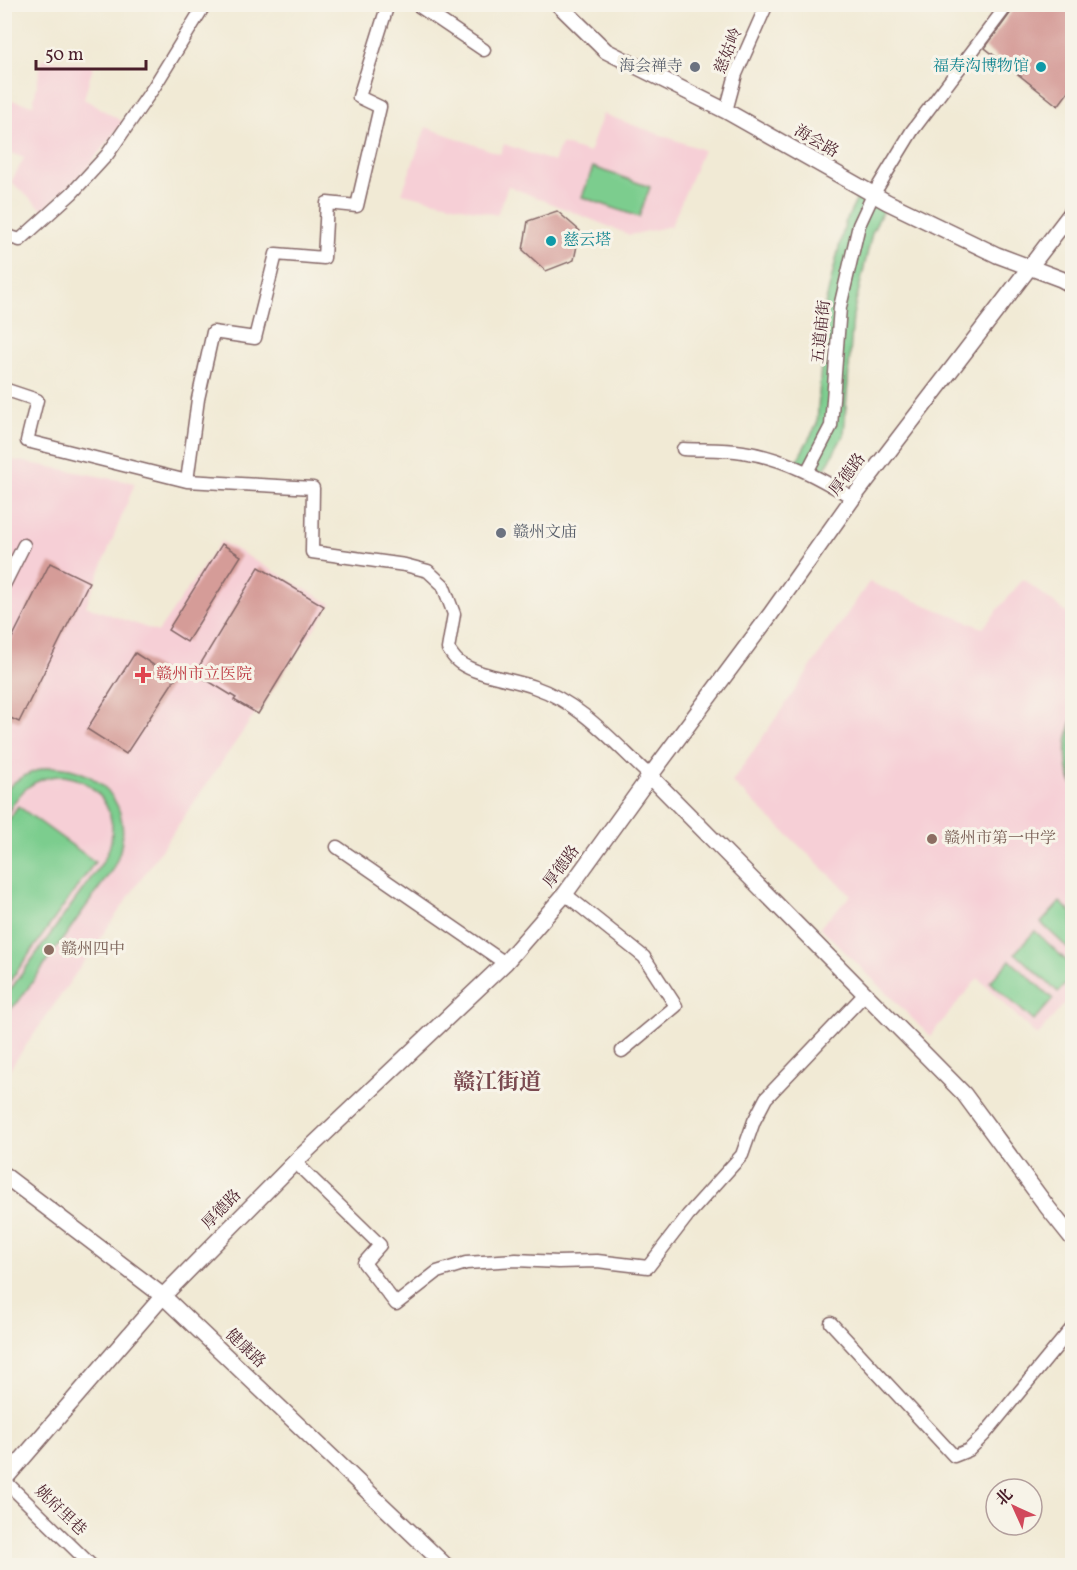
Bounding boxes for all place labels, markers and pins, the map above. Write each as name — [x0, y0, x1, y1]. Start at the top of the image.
place label: 海会禅寺 — [619, 56, 683, 78]
place label: 福寿沟博物馆 — [933, 56, 1029, 78]
marker: 海会禅寺 — [688, 60, 702, 74]
marker: 福寿沟博物馆 — [1034, 60, 1048, 74]
place label: 慈云塔 — [563, 230, 611, 252]
marker: 慈云塔 — [544, 234, 558, 248]
place label: 赣州文庙 — [513, 522, 577, 544]
marker: 赣州文庙 — [494, 526, 508, 540]
place label: 赣州市立医院 — [156, 664, 252, 686]
marker: 赣州市立医院 — [134, 666, 152, 684]
place label: 赣州市第一中学 — [944, 828, 1056, 850]
marker: 赣州市第一中学 — [925, 832, 939, 846]
place label: 赣州四中 — [61, 939, 125, 961]
marker: 赣州四中 — [42, 943, 56, 957]

